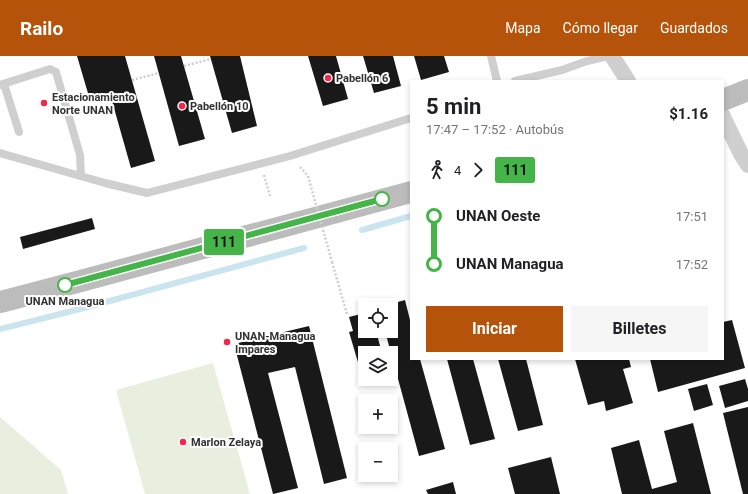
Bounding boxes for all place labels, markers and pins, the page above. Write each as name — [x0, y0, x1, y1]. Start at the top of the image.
place label: Pabellón 6 — [336, 72, 388, 85]
marker: Pabellón 6 — [323, 73, 333, 83]
place label: Estacionamiento Norte UNAN — [52, 91, 135, 117]
marker: Estacionamiento Norte UNAN — [39, 98, 49, 108]
place label: Pabellón 10 — [190, 100, 249, 113]
marker: Pabellón 10 — [177, 101, 187, 111]
unlabelled marker — [374, 191, 390, 207]
marker: UNAN Managua — [57, 277, 73, 293]
place label: UNAN Managua — [26, 295, 105, 308]
place label: UNAN-Managua Impares — [235, 330, 316, 356]
marker: UNAN-Managua Impares — [222, 337, 232, 347]
place label: Marlon Zelaya — [191, 436, 261, 449]
marker: Marlon Zelaya — [178, 437, 188, 447]

